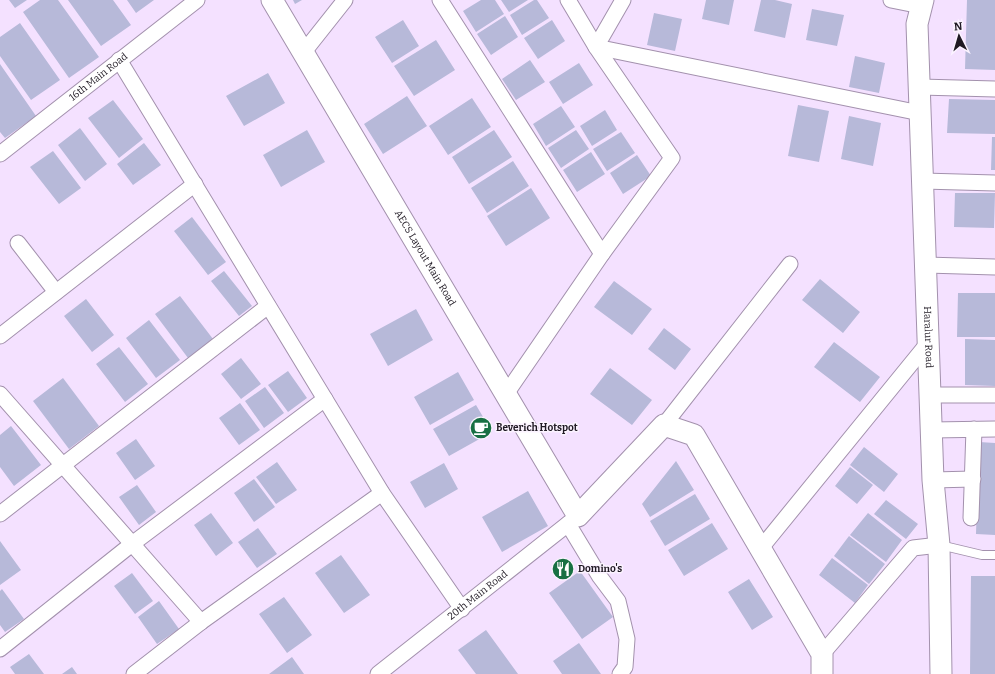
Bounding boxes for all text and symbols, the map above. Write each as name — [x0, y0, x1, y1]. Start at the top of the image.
north arrow — [939, 16, 979, 56]
text: N — [953, 20, 963, 33]
street label: 16th Main Road — [67, 50, 130, 104]
street label: AECS Layout Main Road — [392, 208, 458, 308]
street label: Haralur Road — [921, 306, 935, 368]
cafe icon: Beverich Hotspot — [468, 415, 494, 441]
place label: Beverich Hotspot — [496, 422, 578, 434]
restaurant icon: Domino's — [550, 556, 576, 582]
place label: Domino's — [578, 563, 622, 575]
street label: 20th Main Road — [445, 568, 510, 623]

